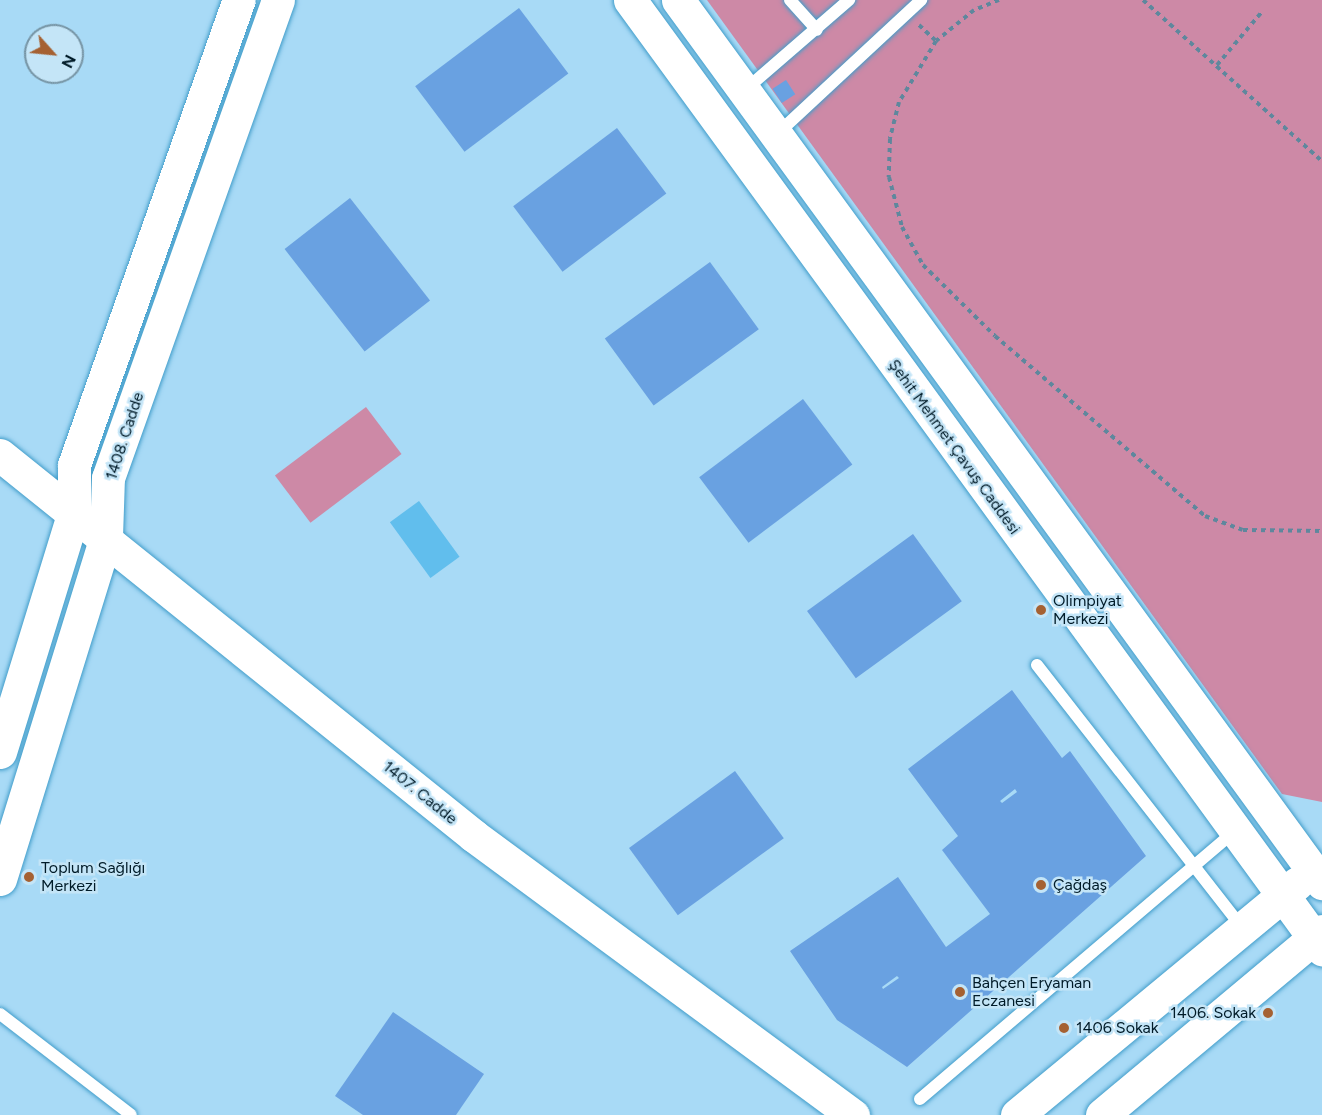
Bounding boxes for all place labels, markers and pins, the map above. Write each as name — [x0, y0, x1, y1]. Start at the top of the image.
place label: Olimpiyat Merkezi — [1053, 591, 1122, 629]
marker: Olimpiyat Merkezi — [1034, 603, 1048, 617]
place label: Toplum Sağlığı Merkezi — [41, 858, 145, 896]
marker: Toplum Sağlığı Merkezi — [22, 870, 36, 884]
place label: Çağdaş — [1053, 875, 1107, 895]
marker: Çağdaş — [1034, 878, 1048, 892]
place label: Bahçen Eryaman Eczanesi — [972, 973, 1091, 1011]
marker: Bahçen Eryaman Eczanesi — [953, 985, 967, 999]
place label: 1406. Sokak — [1170, 1003, 1256, 1023]
marker: 1406. Sokak — [1261, 1006, 1275, 1020]
place label: 1406 Sokak — [1076, 1018, 1158, 1038]
marker: 1406 Sokak — [1057, 1021, 1071, 1035]

